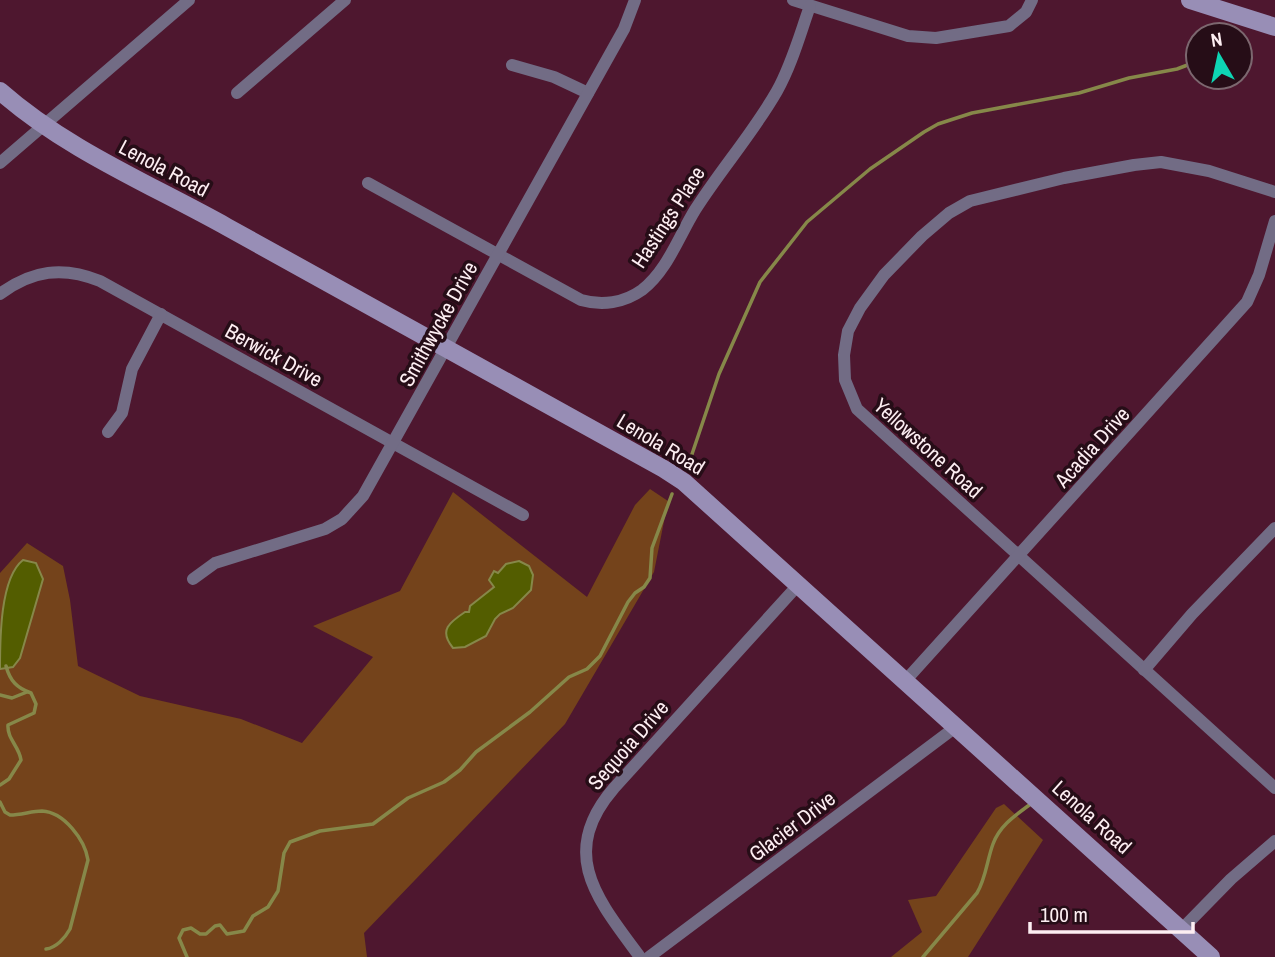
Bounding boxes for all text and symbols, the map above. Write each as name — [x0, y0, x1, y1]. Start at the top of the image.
north arrow — [1184, 21, 1254, 91]
text: N — [1209, 25, 1224, 53]
street label: Lenola Road — [114, 132, 214, 204]
street label: Hastings Place — [624, 161, 712, 273]
street label: Smithwycke Drive — [392, 256, 484, 392]
street label: Berwick Drive — [220, 316, 328, 394]
street label: Yellowstone Road — [867, 391, 989, 505]
street label: Acadia Drive — [1047, 400, 1136, 494]
street label: Lenola Road — [612, 406, 710, 482]
street label: Sequoia Drive — [581, 694, 675, 796]
street label: Lenola Road — [1046, 774, 1138, 860]
street label: Glacier Drive — [743, 784, 841, 868]
scale bar — [1030, 890, 1193, 934]
text: 100 m — [1040, 900, 1088, 929]

